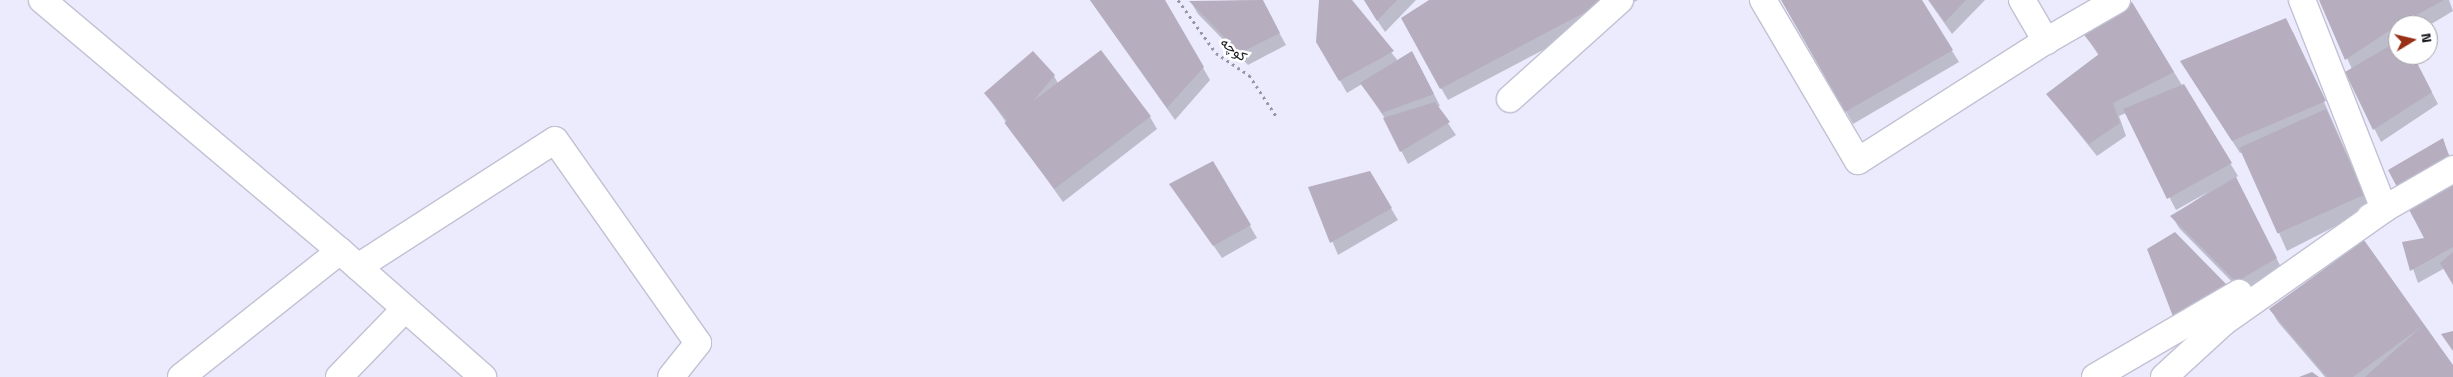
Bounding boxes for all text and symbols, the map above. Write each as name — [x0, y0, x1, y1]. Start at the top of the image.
north arrow — [2388, 15, 2438, 65]
text: N — [2416, 31, 2438, 44]
street label: کوچه — [1217, 33, 1251, 65]

